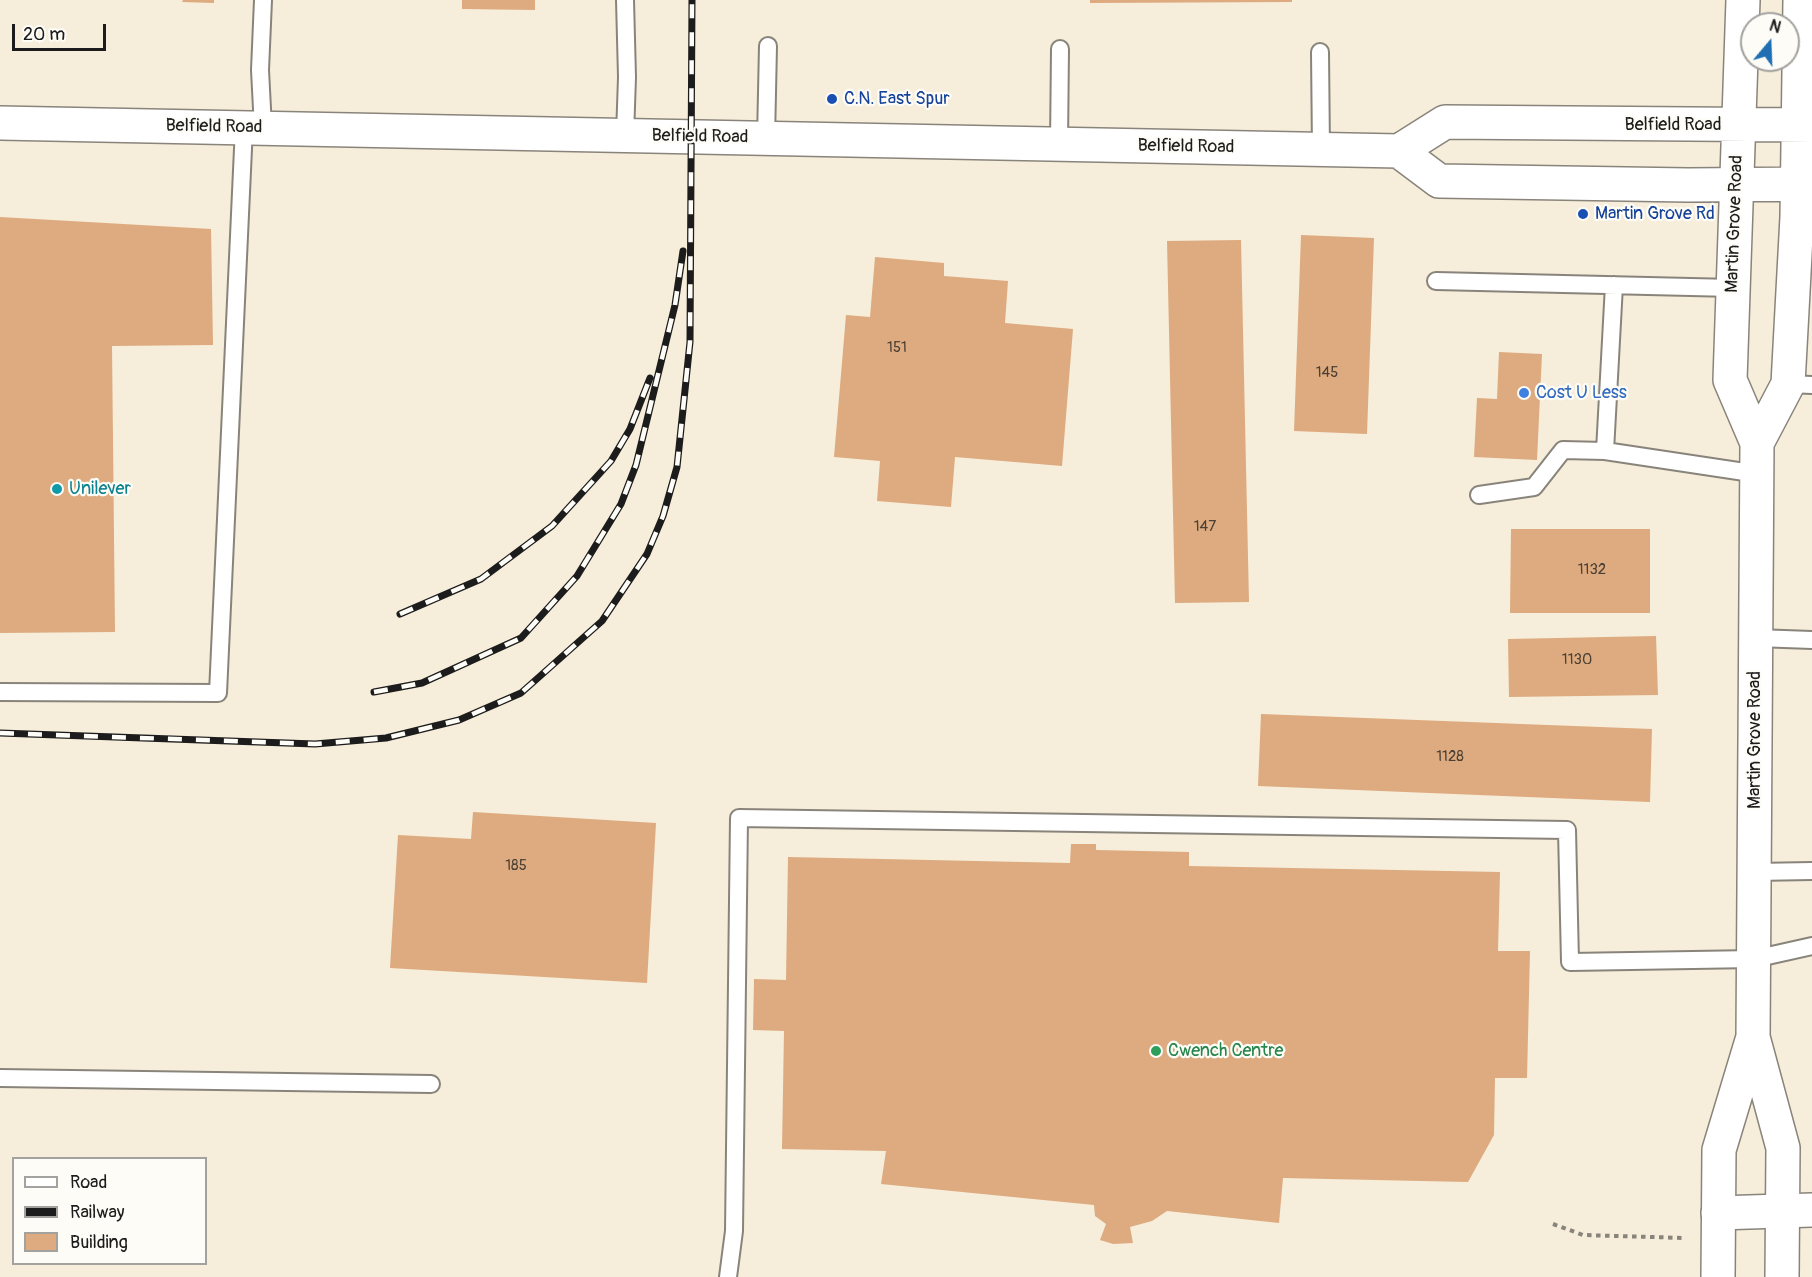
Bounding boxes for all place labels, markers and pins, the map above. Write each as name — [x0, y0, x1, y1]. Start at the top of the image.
place label: C.N. East Spur — [844, 88, 950, 110]
marker: C.N. East Spur — [825, 92, 839, 106]
place label: Martin Grove Rd — [1595, 203, 1715, 225]
marker: Martin Grove Rd — [1576, 207, 1590, 221]
place label: Cost U Less — [1536, 382, 1627, 404]
marker: Cost U Less — [1517, 386, 1531, 400]
place label: Unilever — [69, 478, 131, 500]
marker: Unilever — [50, 482, 64, 496]
place label: Cwench Centre — [1168, 1040, 1283, 1062]
marker: Cwench Centre — [1149, 1044, 1163, 1058]

